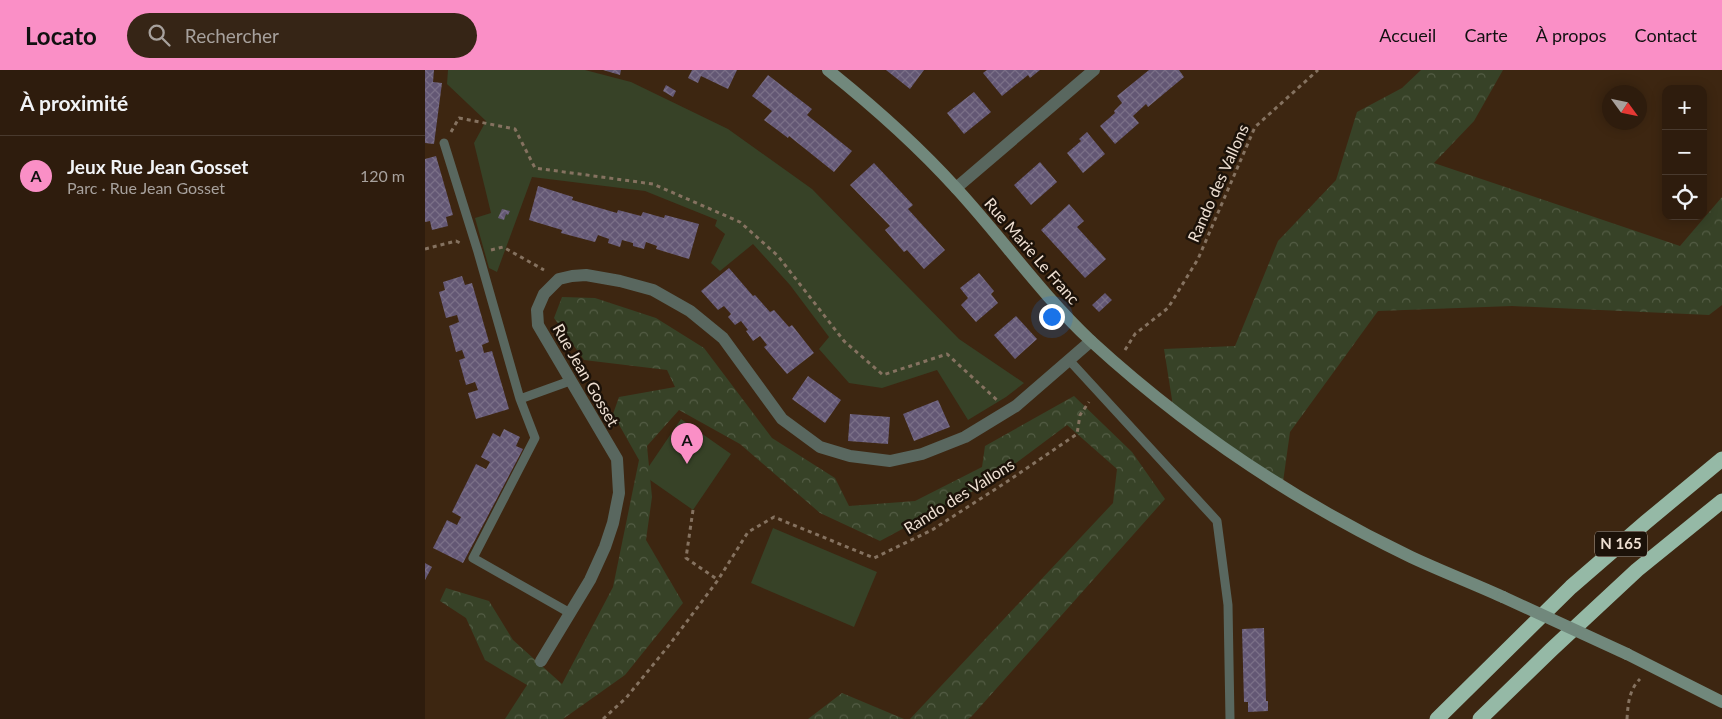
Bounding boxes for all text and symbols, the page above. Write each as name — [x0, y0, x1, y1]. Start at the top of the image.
search box — [127, 13, 477, 58]
text: Locato — [25, 21, 97, 50]
icon: search — [145, 21, 173, 49]
text: Rechercher — [185, 24, 279, 47]
text: Accueil — [1379, 24, 1436, 46]
text: Carte — [1464, 24, 1508, 46]
text: À propos — [1536, 24, 1607, 46]
text: Contact — [1635, 24, 1697, 46]
north arrow — [1602, 85, 1647, 130]
map controls — [1662, 85, 1707, 220]
button: + — [1662, 85, 1707, 130]
text: À proximité — [20, 90, 128, 115]
street label: Rando des Vallons — [1183, 121, 1252, 245]
button: − — [1662, 130, 1707, 175]
text: Jeux Rue Jean Gosset — [67, 155, 248, 178]
text: A — [30, 166, 42, 185]
text: 120 m — [360, 166, 405, 185]
button: locate — [1662, 175, 1707, 220]
text: Parc · Rue Jean Gosset — [67, 178, 225, 197]
street label: Rue Marie Le Franc — [981, 194, 1084, 308]
your location — [1039, 304, 1065, 330]
street label: Rue Jean Gosset — [549, 320, 624, 430]
pin: A — [671, 423, 703, 464]
street label: Rando des Vallons — [900, 454, 1018, 537]
road number: N 165 — [1595, 532, 1647, 556]

